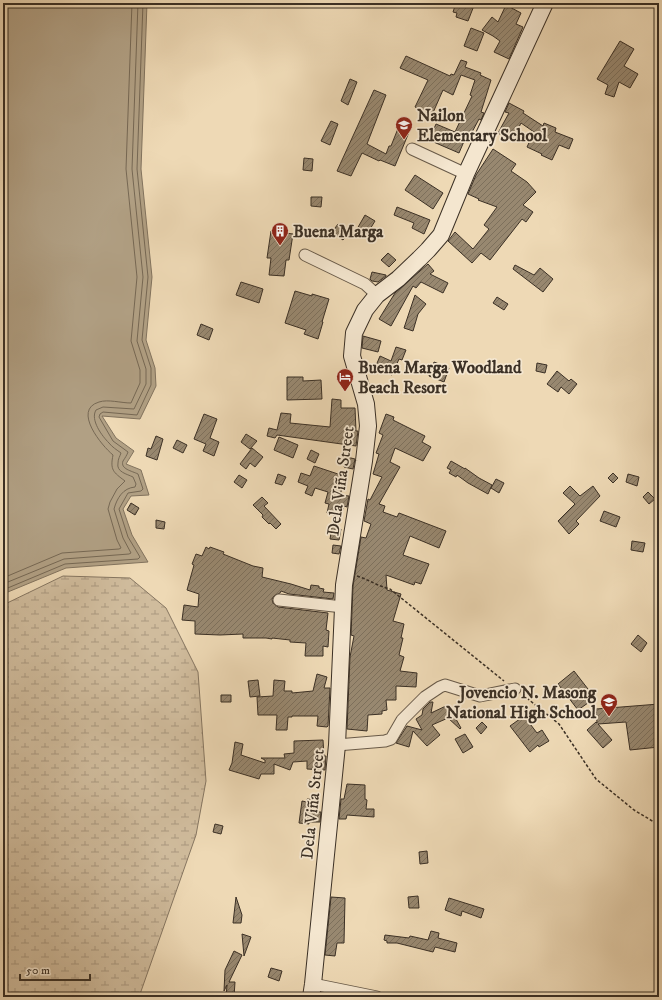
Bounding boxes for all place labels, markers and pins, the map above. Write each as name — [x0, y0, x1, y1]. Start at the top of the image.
place label: Nailon Elementary School — [417, 105, 548, 147]
school or university icon: Nailon Elementary School — [394, 115, 414, 140]
building icon: Buena Marga — [270, 221, 290, 246]
place label: Buena Marga — [293, 221, 384, 243]
place label: Buena Marga Woodland Beach Resort — [358, 357, 522, 399]
hotel icon: Buena Marga Woodland Beach Resort — [335, 367, 355, 392]
place label: Jovencio N. Masong National High School — [446, 682, 597, 724]
school or university icon: Jovencio N. Masong National High School — [599, 692, 619, 717]

